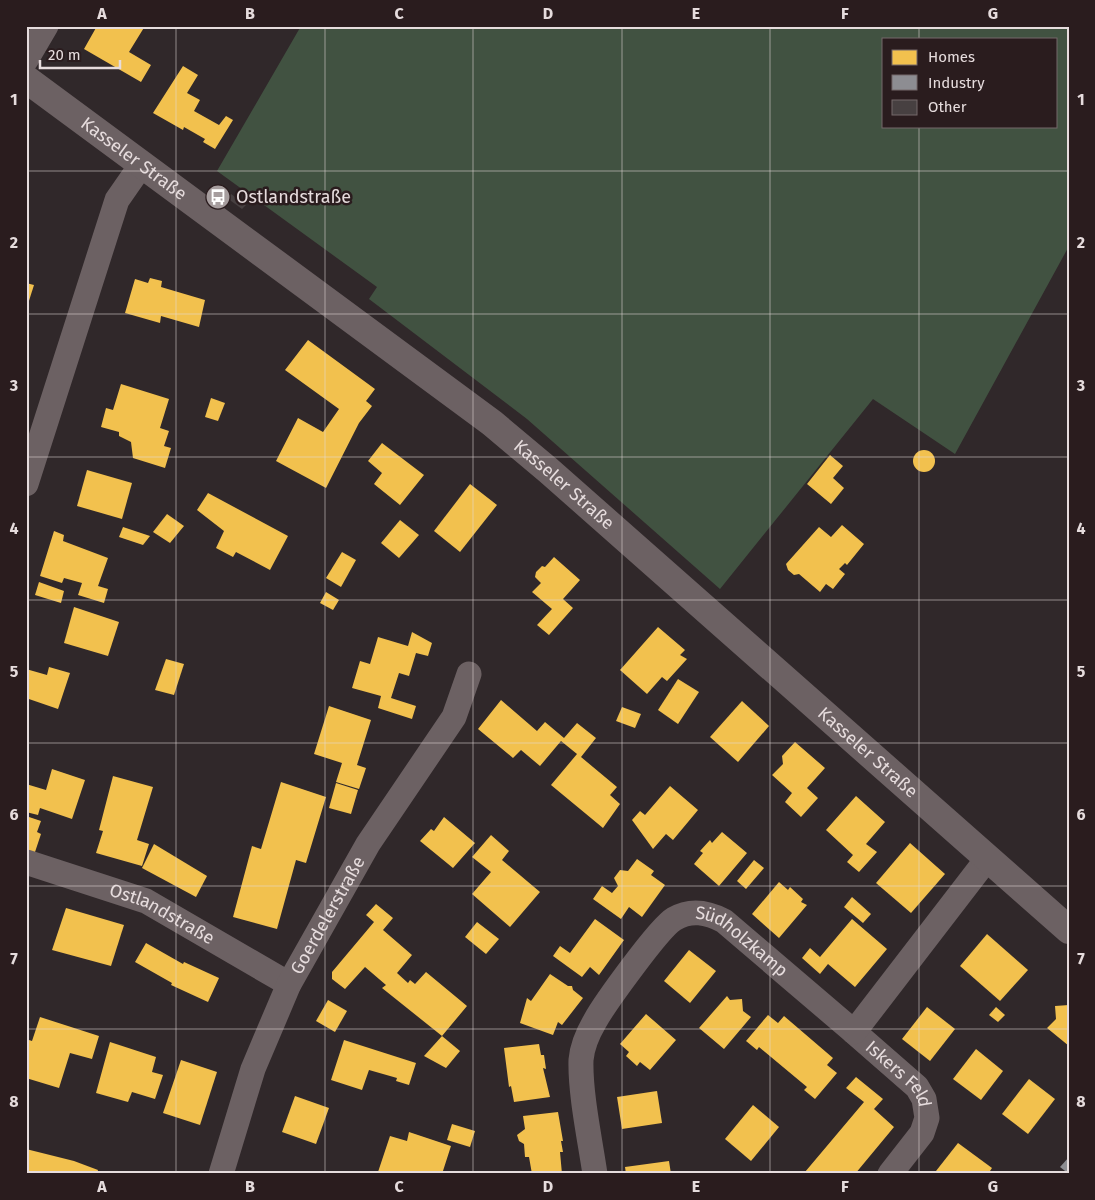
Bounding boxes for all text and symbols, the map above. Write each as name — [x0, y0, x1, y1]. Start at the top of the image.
text: A — [96, 4, 107, 23]
text: B — [245, 4, 255, 23]
text: C — [394, 4, 404, 23]
text: D — [543, 4, 553, 23]
text: E — [692, 4, 700, 23]
text: F — [841, 4, 849, 23]
text: G — [988, 4, 998, 23]
scale bar — [40, 38, 120, 70]
legend — [882, 38, 1058, 128]
text: 20 m — [48, 46, 81, 64]
text: Homes — [928, 48, 975, 66]
text: Industry — [928, 74, 985, 92]
text: 1 — [10, 90, 18, 109]
text: 1 — [1077, 90, 1085, 109]
text: Other — [928, 98, 967, 116]
street label: Kasseler Straße — [76, 112, 191, 205]
bus stop icon: Ostlandstraße — [205, 184, 231, 210]
place label: Ostlandstraße — [236, 186, 351, 208]
text: 2 — [10, 233, 18, 252]
text: 2 — [1077, 233, 1085, 252]
text: 3 — [9, 376, 18, 395]
text: 3 — [1076, 376, 1085, 395]
street label: Kasseler Straße — [509, 435, 619, 534]
text: 4 — [9, 519, 19, 538]
text: 4 — [1076, 519, 1086, 538]
text: 5 — [10, 662, 19, 681]
text: 5 — [1077, 662, 1086, 681]
street label: Kasseler Straße — [813, 702, 922, 802]
text: 6 — [9, 805, 19, 824]
text: 6 — [1076, 805, 1086, 824]
street label: Goerdelerstraße — [286, 852, 370, 978]
street label: Ostlandstraße — [107, 879, 218, 949]
street label: Südholzkamp — [694, 902, 792, 982]
text: 7 — [10, 949, 18, 968]
text: 7 — [1077, 949, 1085, 968]
street label: Iskers Feld — [861, 1036, 936, 1108]
text: 8 — [9, 1092, 19, 1111]
text: 8 — [1076, 1092, 1086, 1111]
text: A — [96, 1177, 107, 1196]
text: B — [245, 1177, 255, 1196]
text: C — [394, 1177, 404, 1196]
text: D — [543, 1177, 553, 1196]
text: E — [692, 1177, 700, 1196]
text: F — [841, 1177, 849, 1196]
text: G — [988, 1177, 998, 1196]

